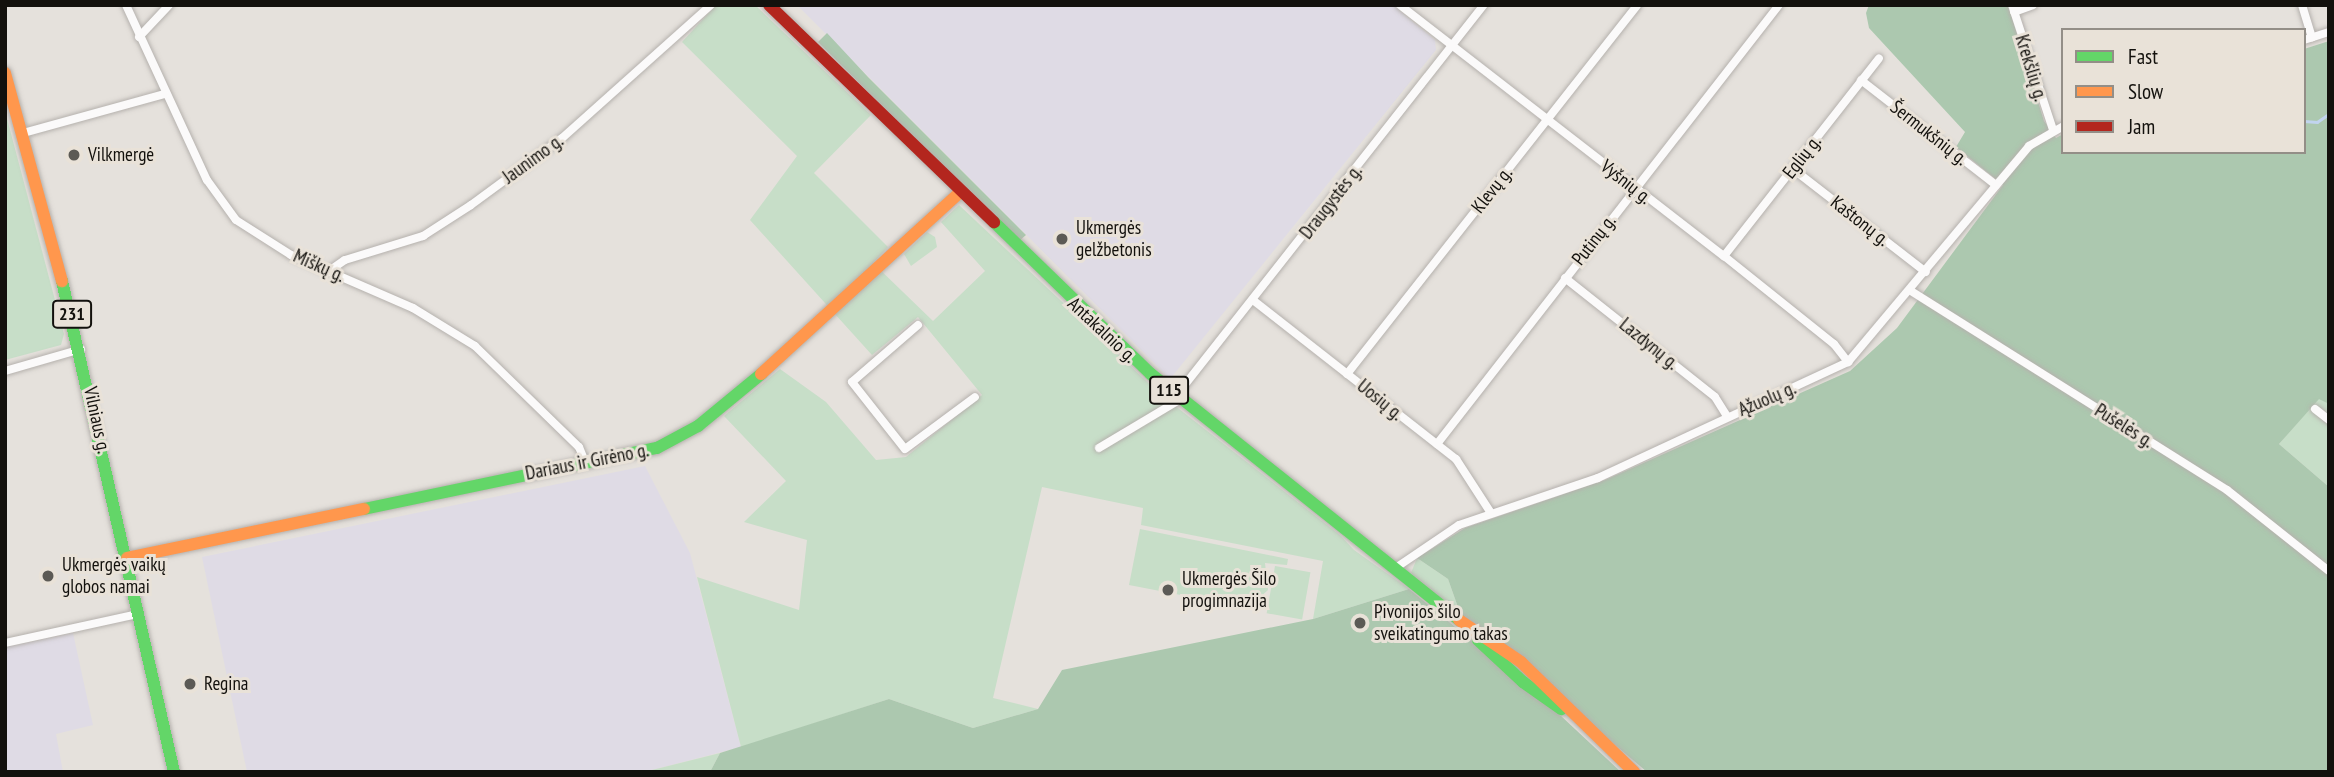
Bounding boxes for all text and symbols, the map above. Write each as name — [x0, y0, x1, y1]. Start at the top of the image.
legend — [2061, 28, 2306, 154]
street label: Krekšlių g. — [2010, 32, 2052, 104]
text: Fast — [2128, 43, 2158, 70]
text: Slow — [2128, 78, 2163, 105]
street label: Šermukšnių g. — [1886, 96, 1972, 170]
text: Jam — [2128, 113, 2155, 140]
street label: Jaunimo g. — [498, 129, 568, 189]
street label: Eglių g. — [1778, 131, 1826, 183]
place label: Vilkmergė — [88, 144, 154, 166]
marker: Vilkmergė — [66, 147, 82, 163]
street label: Vyšnių g. — [1596, 155, 1656, 209]
street label: Draugystės g. — [1295, 160, 1367, 244]
street label: Klevų g. — [1467, 162, 1517, 218]
street label: Kaštonų g. — [1826, 191, 1894, 251]
street label: Putinų g. — [1567, 210, 1621, 270]
place label: Ukmergės gelžbetonis — [1076, 217, 1152, 261]
marker: Ukmergės gelžbetonis — [1054, 231, 1070, 247]
street label: Miškų g. — [290, 245, 348, 287]
street label: Antakalnio g. — [1063, 292, 1141, 368]
road number: 231 — [51, 300, 93, 328]
street label: Lazdynų g. — [1615, 313, 1683, 375]
street label: Uosių g. — [1352, 375, 1408, 425]
road number: 115 — [1148, 376, 1190, 404]
street label: Ąžuolų g. — [1735, 377, 1799, 421]
street label: Vilniaus g. — [79, 385, 115, 455]
street label: Pušelės g. — [2090, 399, 2158, 453]
street label: Dariaus ir Girėno g. — [523, 439, 651, 485]
place label: Ukmergės vaikų globos namai — [62, 554, 166, 598]
marker: Ukmergės vaikų globos namai — [40, 568, 56, 584]
place label: Ukmergės Šilo progimnazija — [1182, 568, 1276, 612]
marker: Ukmergės Šilo progimnazija — [1160, 582, 1176, 598]
place label: Pivonijos šilo sveikatingumo takas — [1374, 601, 1508, 645]
marker: Pivonijos šilo sveikatingumo takas — [1352, 615, 1368, 631]
place label: Regina — [204, 673, 248, 695]
marker: Regina — [182, 676, 198, 692]

